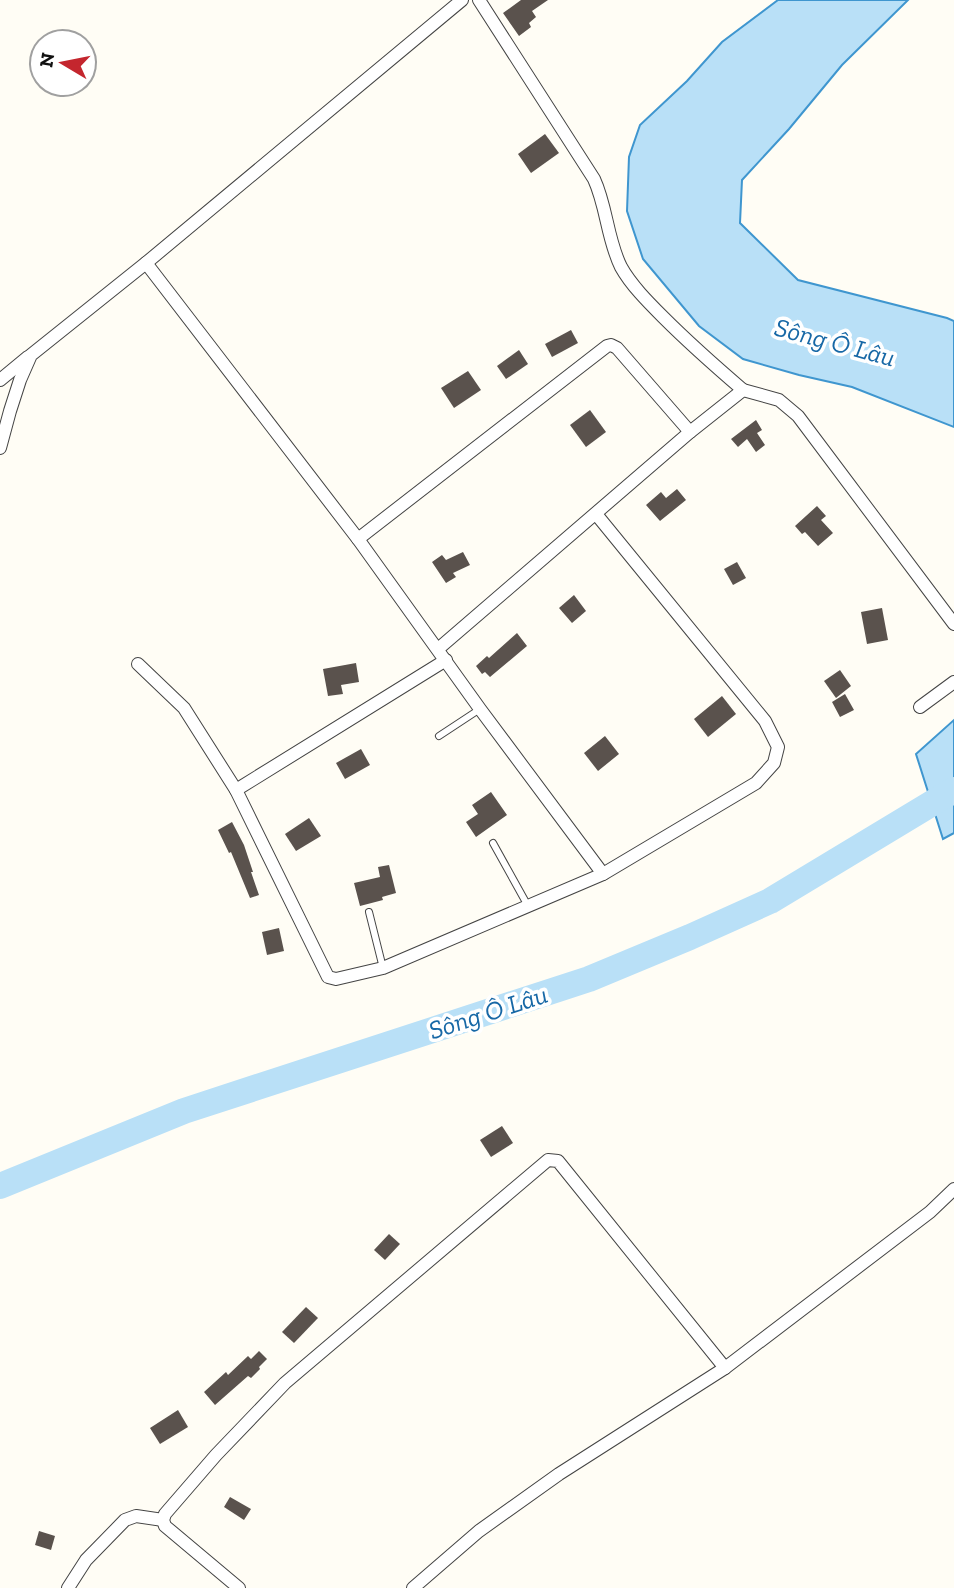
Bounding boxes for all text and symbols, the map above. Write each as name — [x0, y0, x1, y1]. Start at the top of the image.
north arrow — [28, 28, 98, 98]
text: N — [34, 51, 59, 69]
water label: Sông Ô Lâu — [771, 311, 899, 373]
water label: Sông Ô Lâu — [424, 978, 552, 1046]

